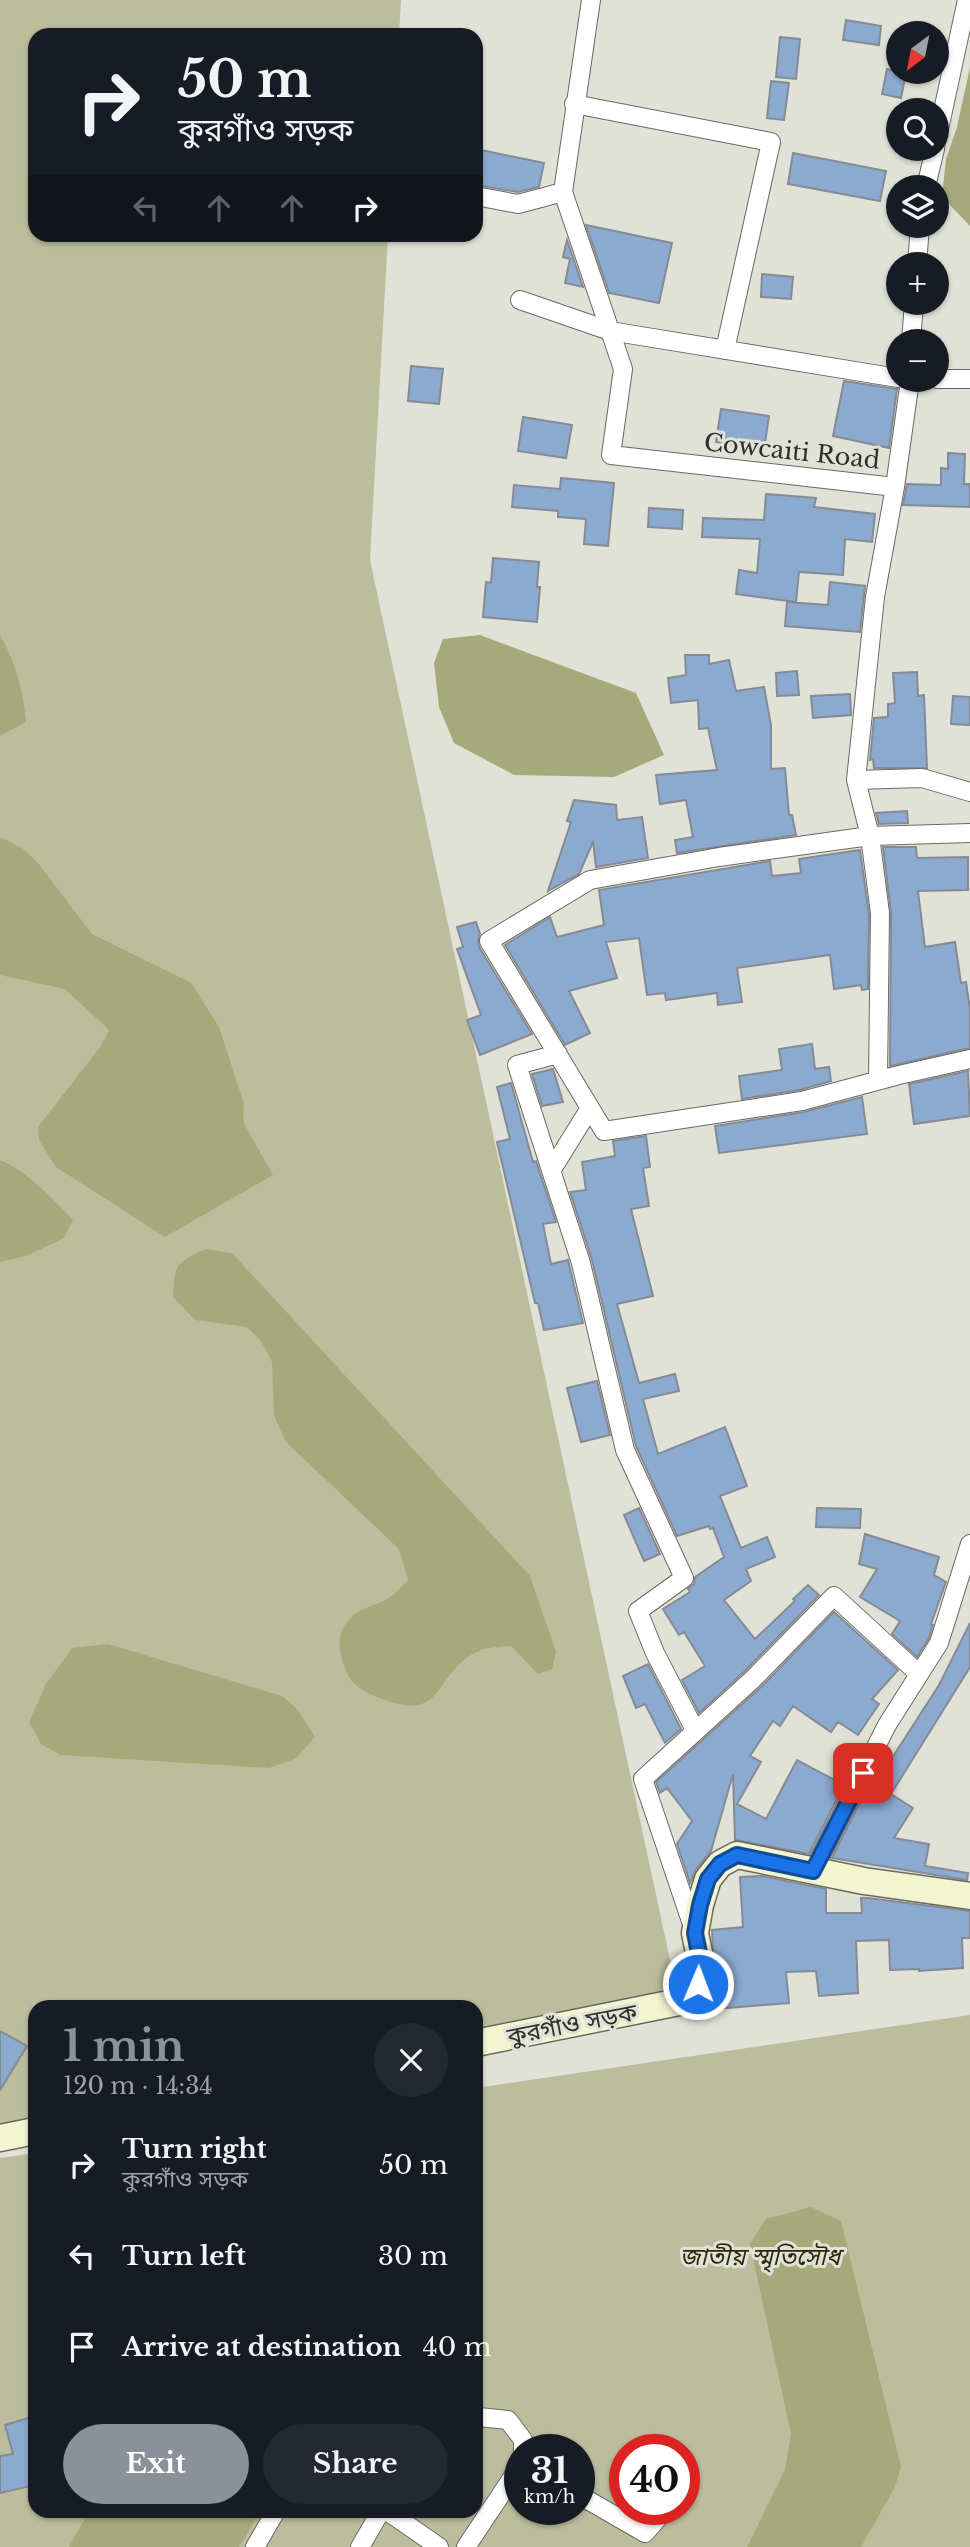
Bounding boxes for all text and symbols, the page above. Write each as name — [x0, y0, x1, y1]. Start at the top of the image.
north arrow — [886, 21, 948, 84]
map controls — [886, 21, 949, 392]
text: 50 m — [178, 49, 311, 110]
icon: right — [63, 56, 154, 147]
button: search — [886, 98, 949, 161]
text: কুরগাঁও সড়ক — [178, 110, 353, 150]
button: layers — [886, 175, 949, 238]
icon: left — [127, 189, 165, 227]
icon: ahead — [200, 189, 238, 227]
icon: ahead — [273, 189, 311, 227]
icon: right — [346, 189, 384, 227]
button: + — [886, 252, 949, 315]
button: − — [886, 329, 949, 392]
street label: Cowcaiti Road — [703, 427, 881, 475]
pin — [833, 1743, 893, 1803]
icon: arrive — [844, 1754, 882, 1792]
position arrow — [661, 1947, 735, 2021]
street label: কুরগাঁও সড়ক — [504, 1997, 640, 2051]
text: 1 min — [63, 2020, 185, 2072]
button: close — [374, 2023, 448, 2097]
text: 120 m · 14:34 — [63, 2072, 213, 2100]
text: Turn right — [122, 2133, 267, 2165]
icon: right — [63, 2146, 101, 2184]
text: 50 m — [379, 2149, 448, 2181]
text: কুরগাঁও সড়ক — [122, 2165, 248, 2193]
icon: left — [63, 2237, 101, 2275]
text: Turn left — [122, 2240, 246, 2272]
text: 30 m — [378, 2240, 448, 2272]
park label: জাতীয় স্মৃতিসৌধ — [680, 2242, 845, 2273]
icon: arrive — [63, 2328, 101, 2366]
text: Arrive at destination — [122, 2331, 402, 2363]
text: 40 m — [423, 2331, 492, 2363]
button: Exit — [63, 2424, 249, 2504]
button: Share — [263, 2424, 448, 2504]
speed limit sign: 40 — [609, 2434, 700, 2525]
text: 31 — [531, 2449, 568, 2492]
text: km/h — [524, 2486, 575, 2508]

